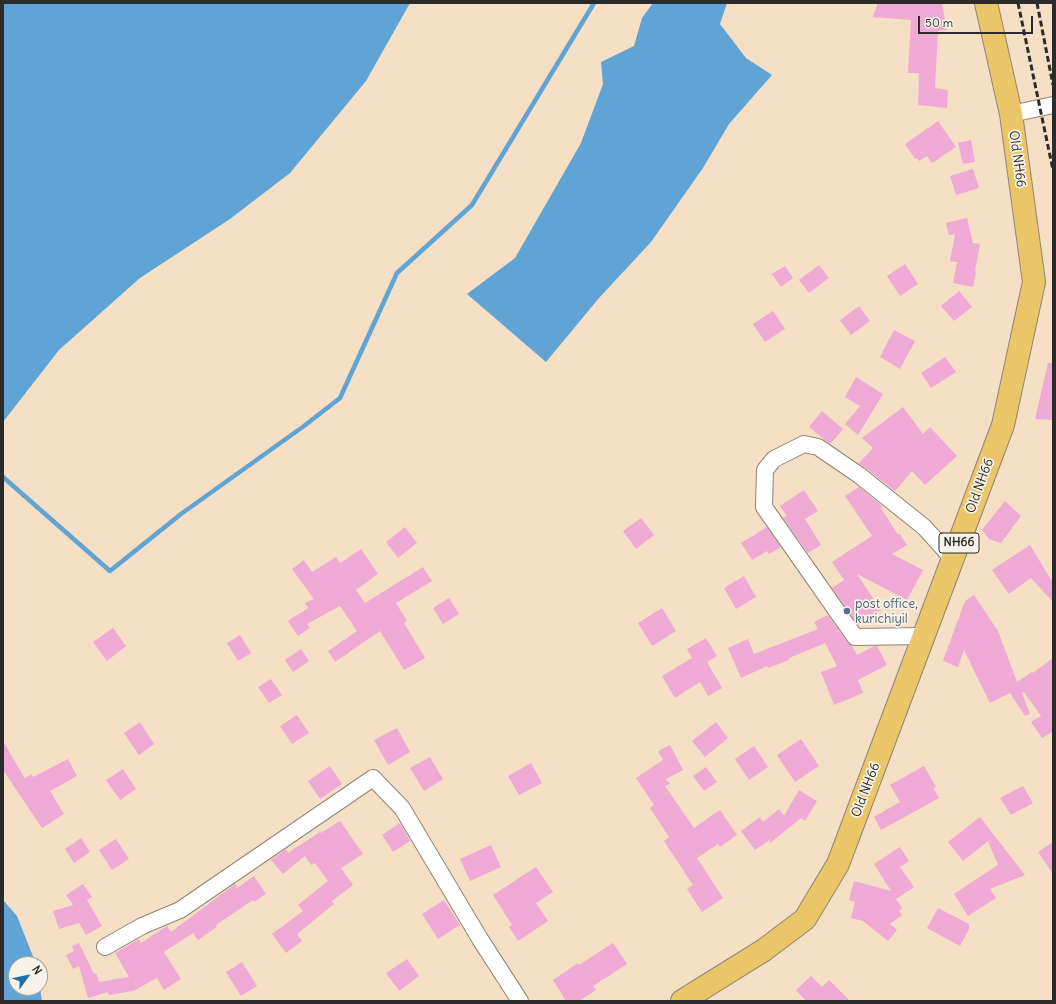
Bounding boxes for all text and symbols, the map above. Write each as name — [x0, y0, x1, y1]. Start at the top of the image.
scale bar — [920, 8, 1035, 34]
text: 50 m — [925, 15, 953, 30]
street label: Old NH66 — [1005, 130, 1029, 188]
street label: Old NH66 — [963, 457, 997, 515]
road number: NH66 — [939, 533, 979, 553]
place label: post office, kurichiyil — [855, 596, 918, 627]
marker: post office, kurichiyil — [842, 606, 852, 616]
street label: Old NH66 — [848, 761, 884, 819]
north arrow — [8, 956, 48, 996]
text: N — [29, 963, 45, 977]

